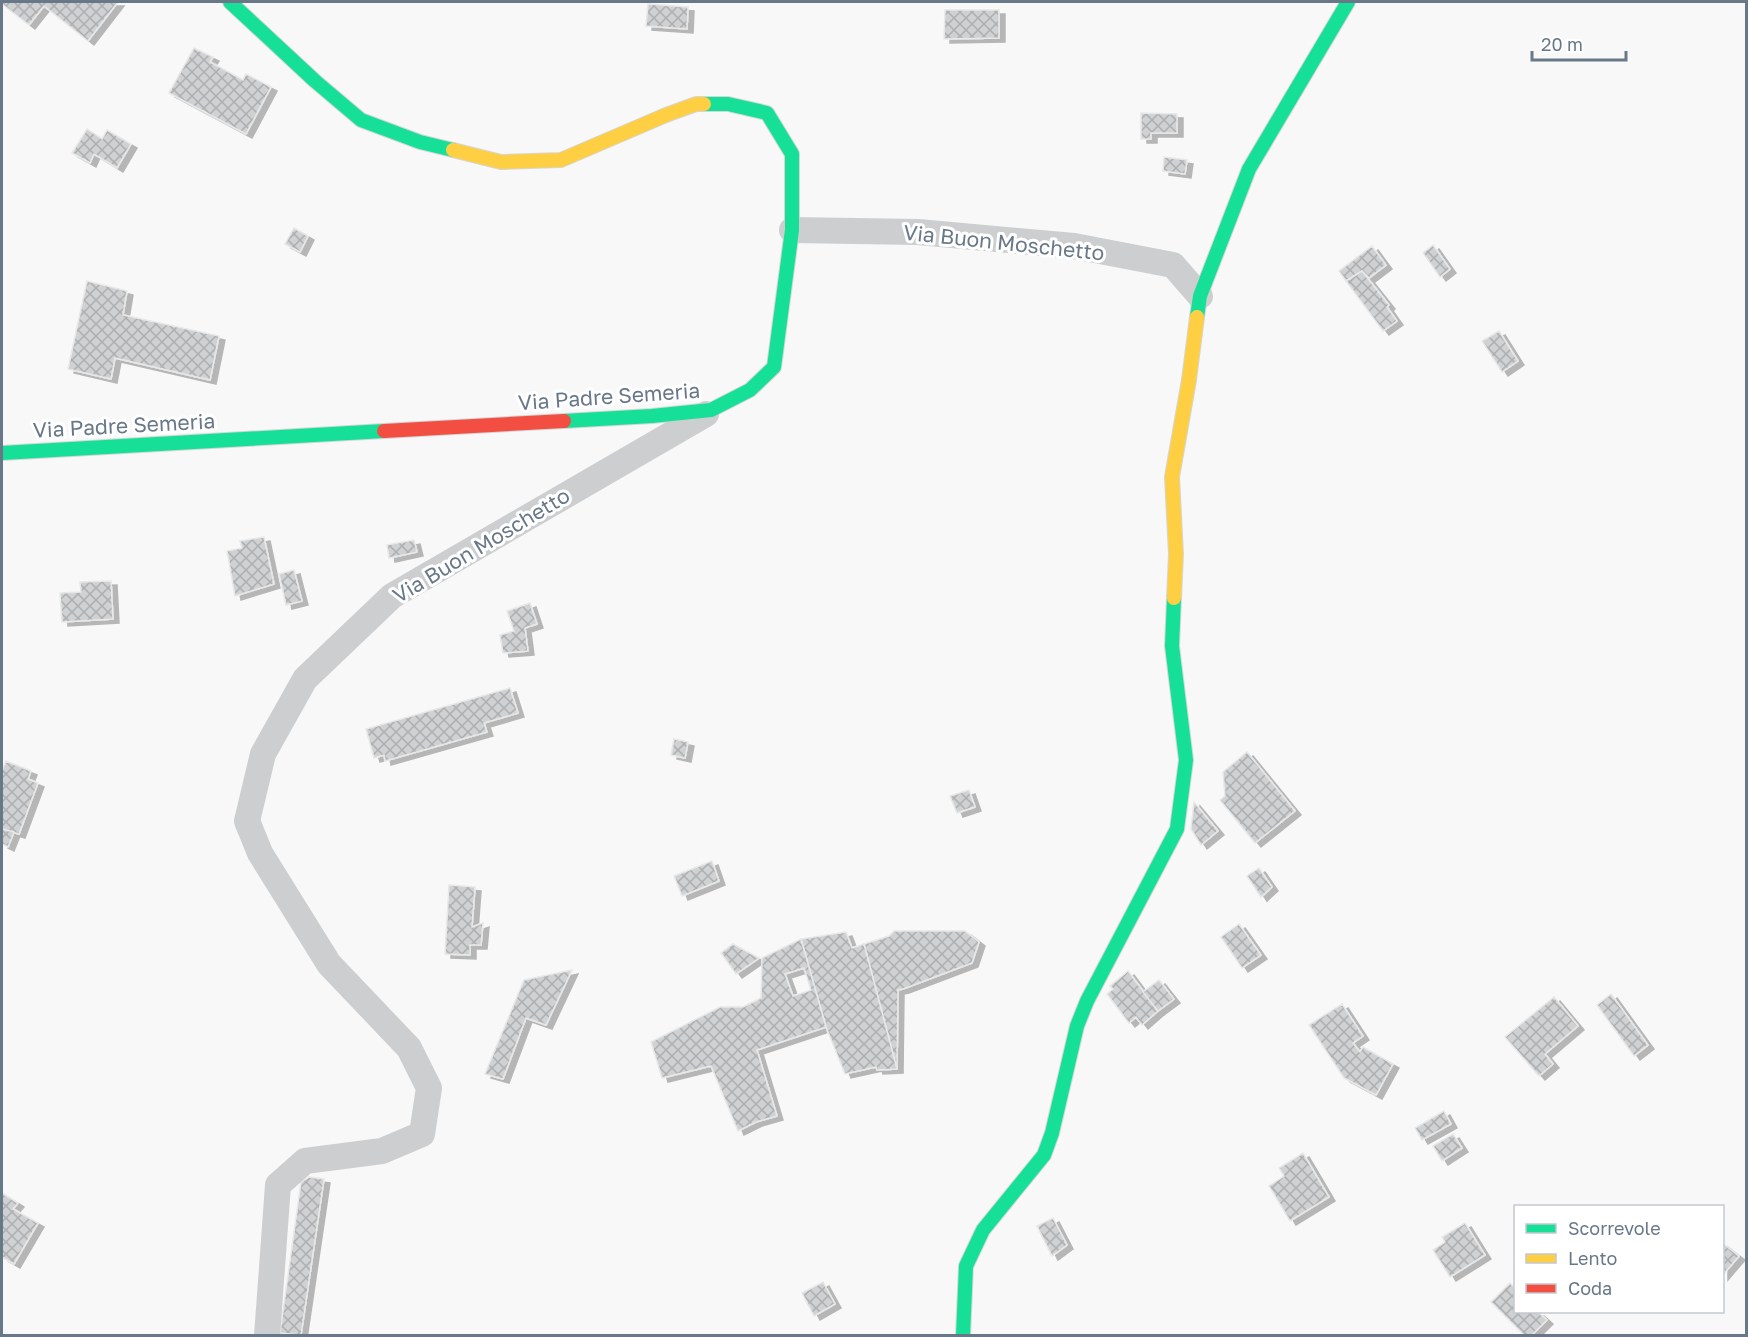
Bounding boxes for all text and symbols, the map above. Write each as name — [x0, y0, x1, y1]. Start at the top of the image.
scale bar — [1532, 24, 1626, 62]
text: 20 m — [1541, 33, 1583, 55]
street label: Via Buon Moschetto — [902, 219, 1106, 265]
street label: Via Padre Semeria — [517, 377, 701, 415]
street label: Via Padre Semeria — [32, 407, 216, 443]
street label: Via Buon Moschetto — [388, 482, 574, 608]
legend — [1514, 1205, 1724, 1313]
text: Scorrevole — [1568, 1217, 1661, 1239]
text: Lento — [1568, 1247, 1617, 1269]
text: Coda — [1568, 1277, 1612, 1299]

